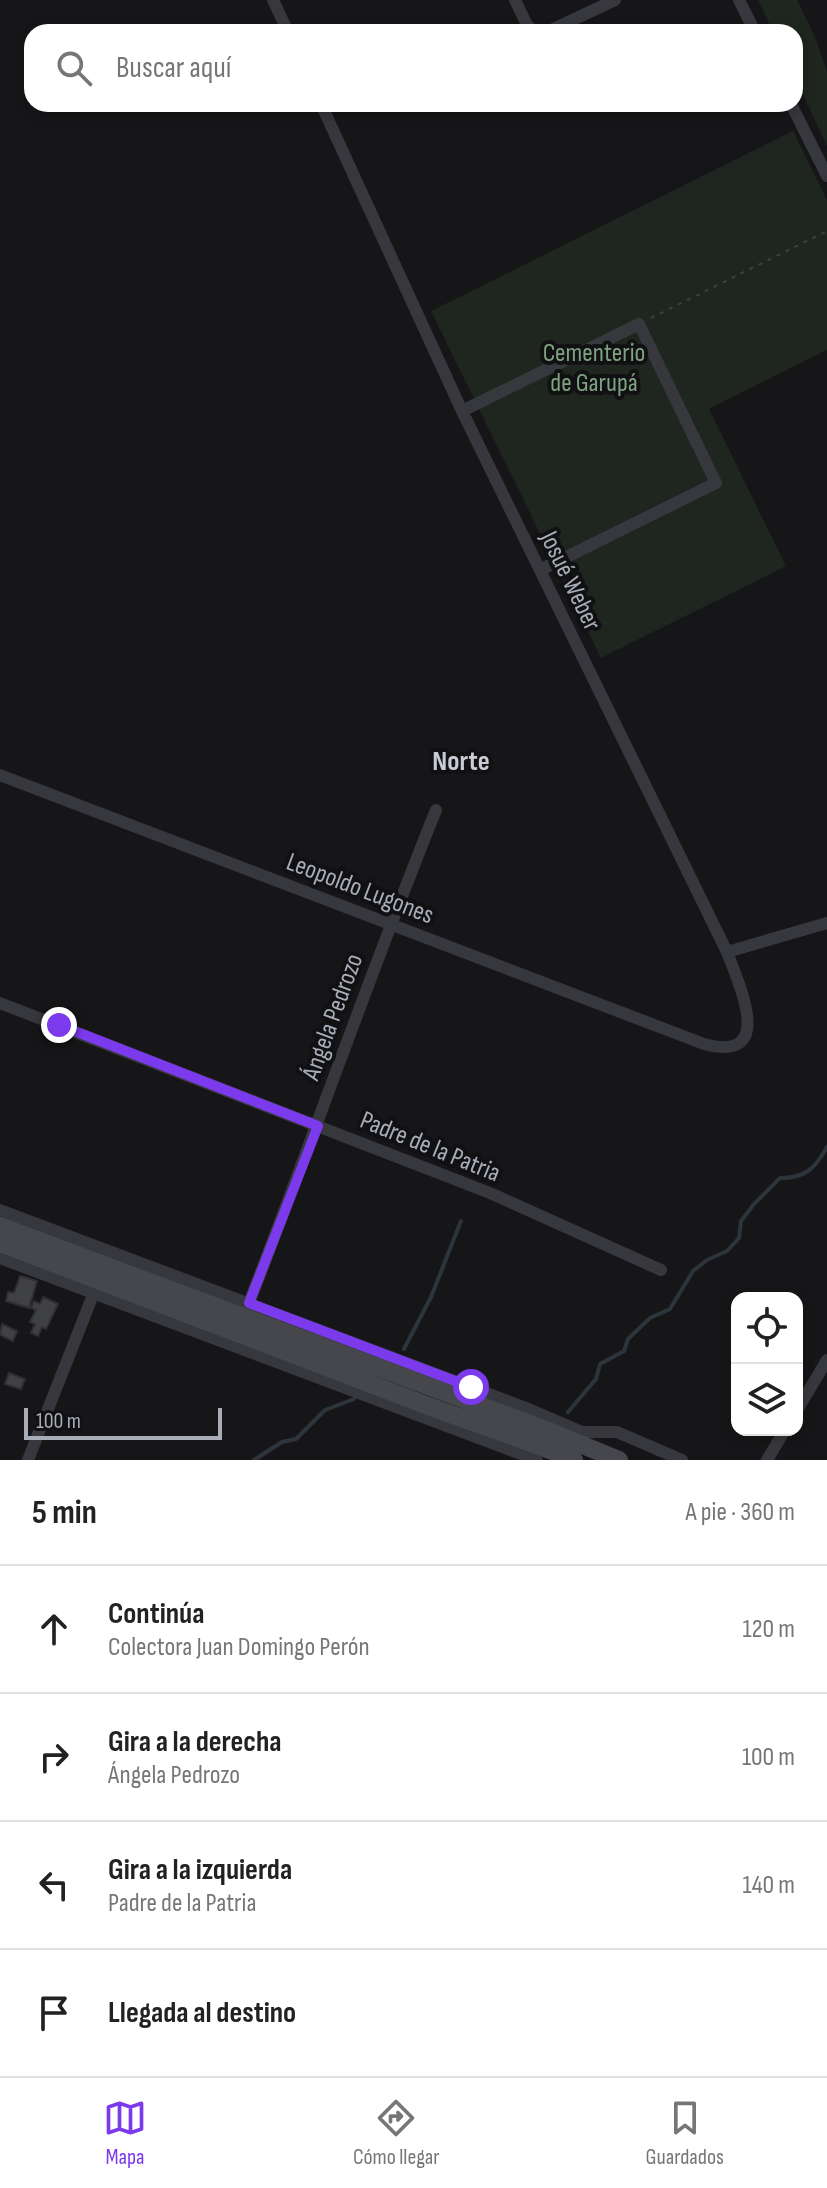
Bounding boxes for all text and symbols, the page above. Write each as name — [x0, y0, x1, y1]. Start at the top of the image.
search box — [24, 24, 803, 112]
icon: search — [52, 46, 96, 90]
text: Buscar aquí — [116, 50, 231, 86]
park label: Cementerio de Garupá — [543, 338, 645, 399]
street label: Josué Weber — [532, 525, 608, 636]
district label: Norte — [432, 745, 490, 778]
street label: Leopoldo Lugones — [282, 847, 438, 931]
street label: Ángela Pedrozo — [296, 950, 370, 1085]
route end — [41, 1007, 77, 1043]
street label: Padre de la Patria — [355, 1105, 505, 1189]
map controls — [731, 1292, 803, 1436]
button: locate — [731, 1292, 803, 1364]
button: layers — [731, 1364, 803, 1436]
route start — [453, 1369, 489, 1405]
scale bar — [24, 1404, 222, 1440]
text: 100 m — [36, 1408, 81, 1435]
text: 5 min — [32, 1492, 97, 1533]
text: A pie · 360 m — [686, 1497, 795, 1528]
text: Continúa — [108, 1596, 204, 1632]
icon: ahead — [32, 1607, 76, 1651]
text: 120 m — [742, 1614, 795, 1645]
text: Colectora Juan Domingo Perón — [108, 1632, 370, 1663]
text: Gira a la derecha — [108, 1724, 282, 1760]
icon: right — [32, 1735, 76, 1779]
text: 100 m — [742, 1742, 795, 1773]
text: Ángela Pedrozo — [108, 1760, 240, 1791]
text: Gira a la izquierda — [108, 1852, 292, 1888]
icon: left — [32, 1863, 76, 1907]
text: 140 m — [743, 1870, 795, 1901]
text: Padre de la Patria — [108, 1888, 256, 1919]
icon: arrive — [32, 1991, 76, 2035]
text: Llegada al destino — [108, 1995, 296, 2031]
tab: Mapa — [103, 2096, 147, 2171]
tab: Cómo llegar — [353, 2096, 440, 2171]
tab: Guardados — [646, 2096, 724, 2171]

